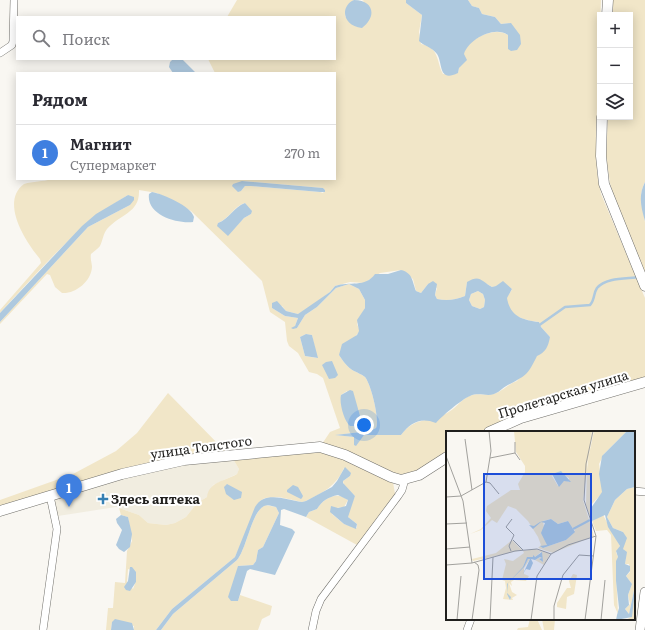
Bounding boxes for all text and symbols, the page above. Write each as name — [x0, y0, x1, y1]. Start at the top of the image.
map controls — [597, 12, 633, 120]
button: + — [597, 12, 633, 48]
search box — [16, 16, 336, 60]
icon: search — [30, 27, 52, 49]
text: Поиск — [62, 27, 110, 50]
button: − — [597, 48, 633, 84]
button: layers — [597, 84, 633, 120]
text: Рядом — [32, 86, 88, 111]
text: Магнит — [70, 132, 132, 155]
text: 1 — [42, 143, 48, 162]
text: 270 m — [284, 143, 320, 162]
text: Супермаркет — [70, 155, 156, 174]
street label: Пролетарская улица — [495, 365, 630, 422]
your location — [354, 415, 374, 435]
street label: улица Толстого — [149, 430, 253, 463]
inset map — [446, 431, 635, 620]
pin: 1 — [56, 474, 82, 507]
place label: Здесь аптека — [111, 489, 201, 508]
marker: Здесь аптека — [98, 494, 108, 504]

